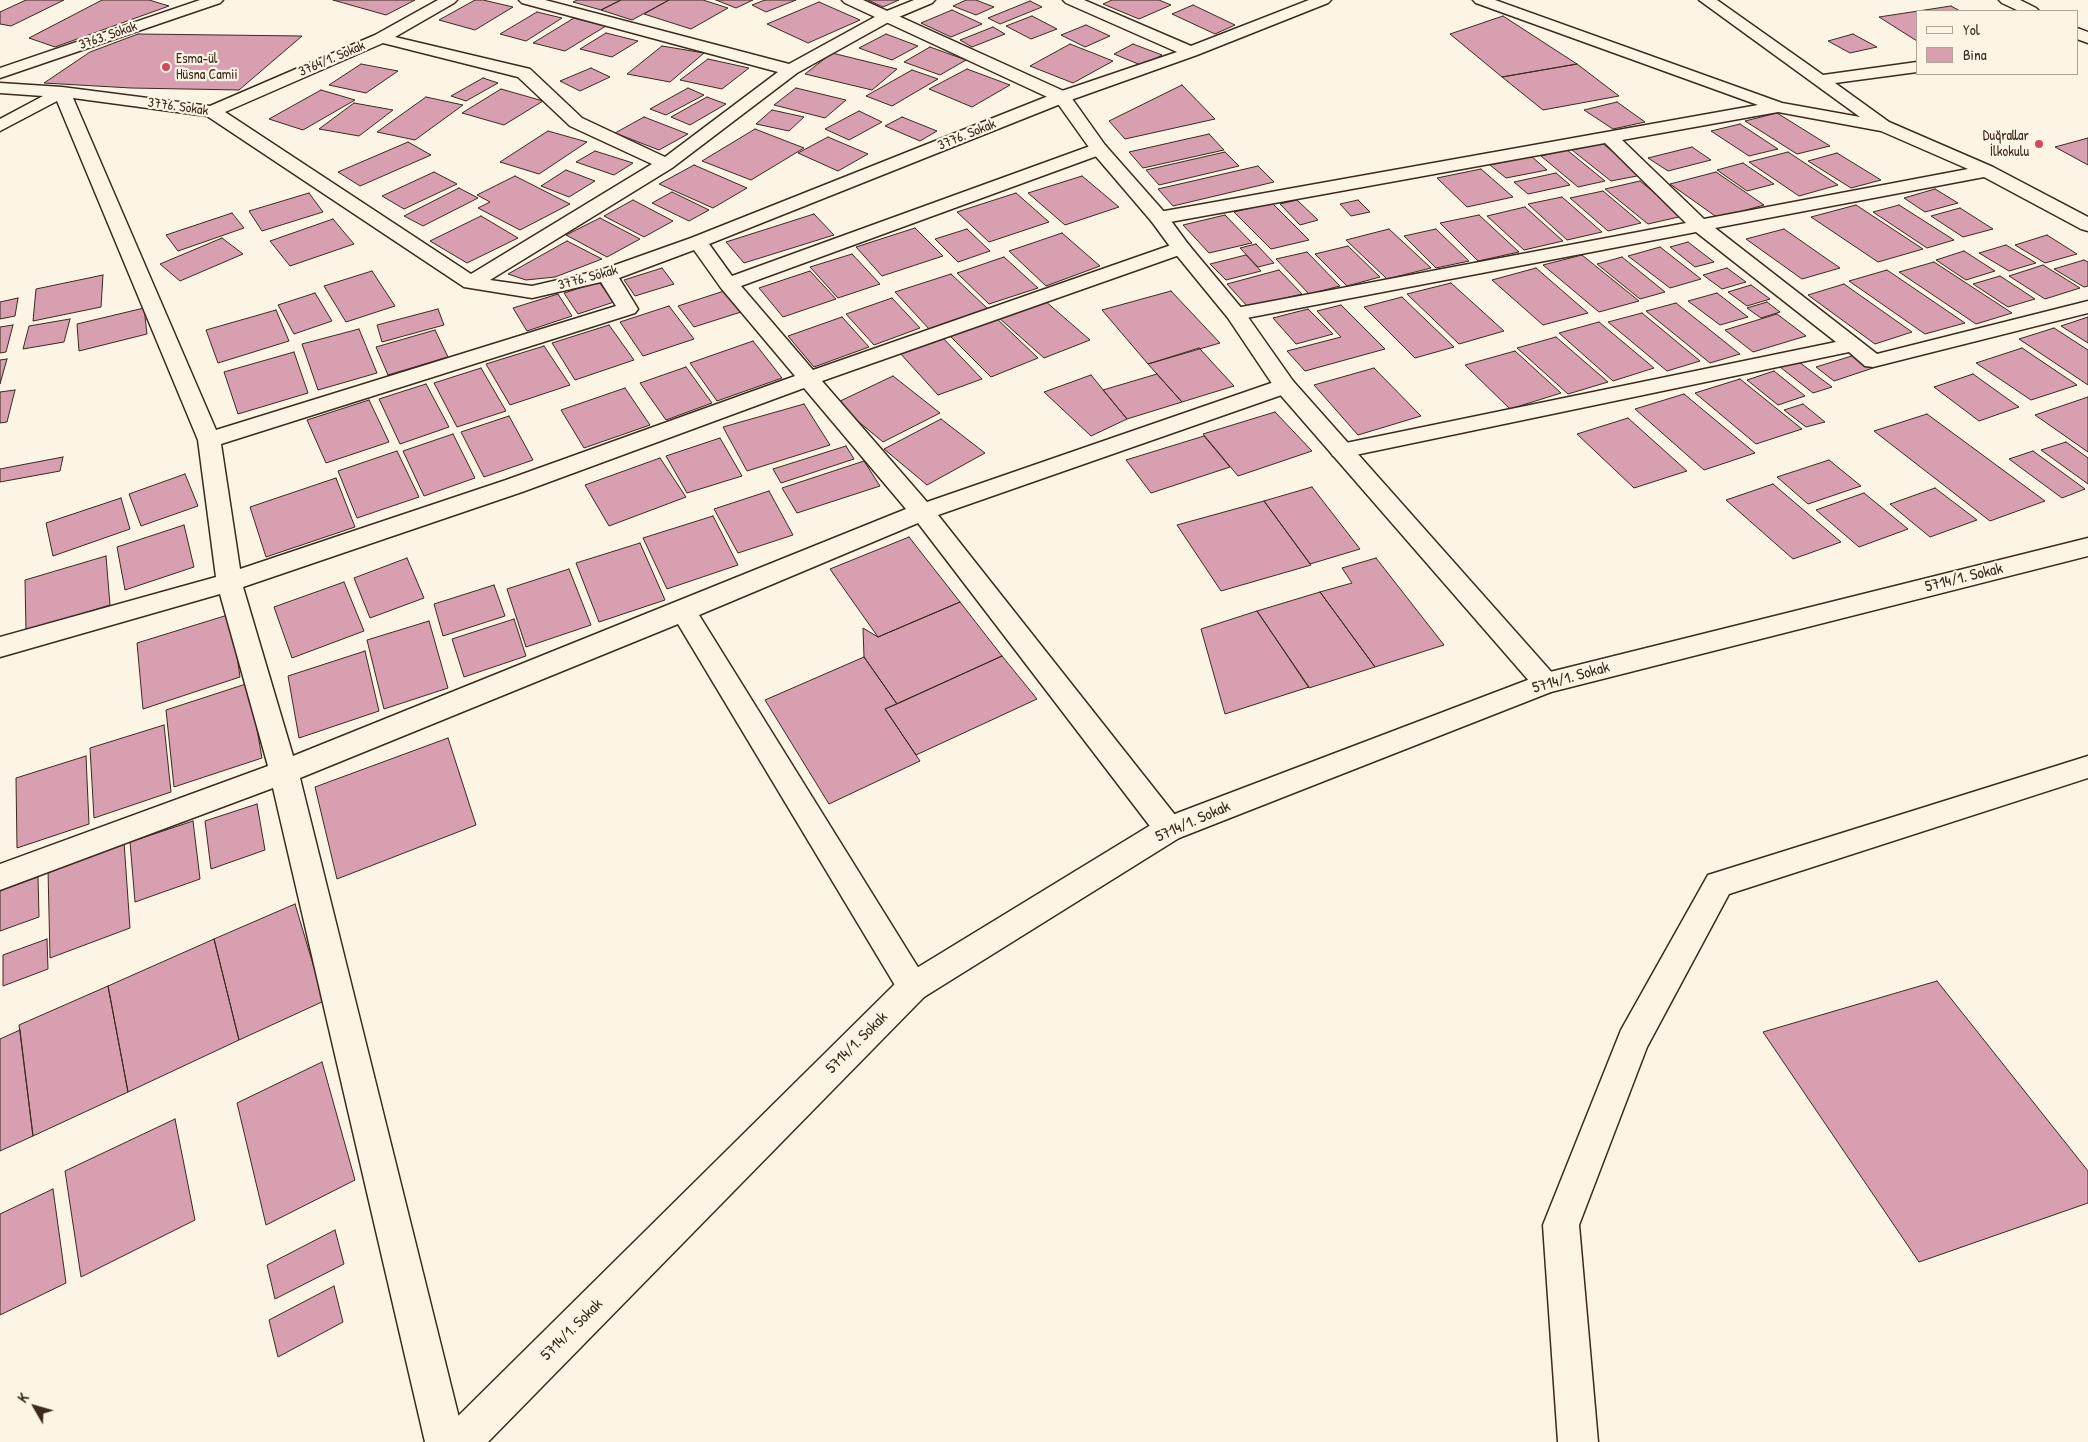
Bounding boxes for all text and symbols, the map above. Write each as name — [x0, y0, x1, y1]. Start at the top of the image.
legend — [1916, 10, 2078, 75]
street label: 3763. Sokak — [77, 18, 139, 54]
text: Yol — [1963, 19, 1980, 40]
street label: 3764/1. Sokak — [296, 38, 368, 80]
text: Bina — [1963, 44, 1987, 65]
place label: Esma-ül Hüsna Camii — [176, 51, 238, 84]
marker: Esma-ül Hüsna Camii — [160, 61, 172, 73]
street label: 3776. Sokak — [147, 94, 209, 120]
street label: 3776. Sokak — [936, 116, 998, 154]
place label: Duğrallar İlkokulu — [1983, 128, 2029, 160]
marker: Duğrallar İlkokulu — [2033, 138, 2045, 150]
street label: 3776. Sokak — [556, 262, 620, 294]
street label: 5714/1. Sokak — [1923, 559, 2005, 597]
street label: 5714/1. Sokak — [1530, 658, 1612, 698]
street label: 5714/1. Sokak — [1153, 797, 1233, 847]
street label: 5714/1. Sokak — [822, 1008, 892, 1078]
street label: 5714/1. Sokak — [537, 1295, 607, 1365]
north arrow — [10, 1382, 60, 1432]
text: K — [13, 1389, 33, 1406]

